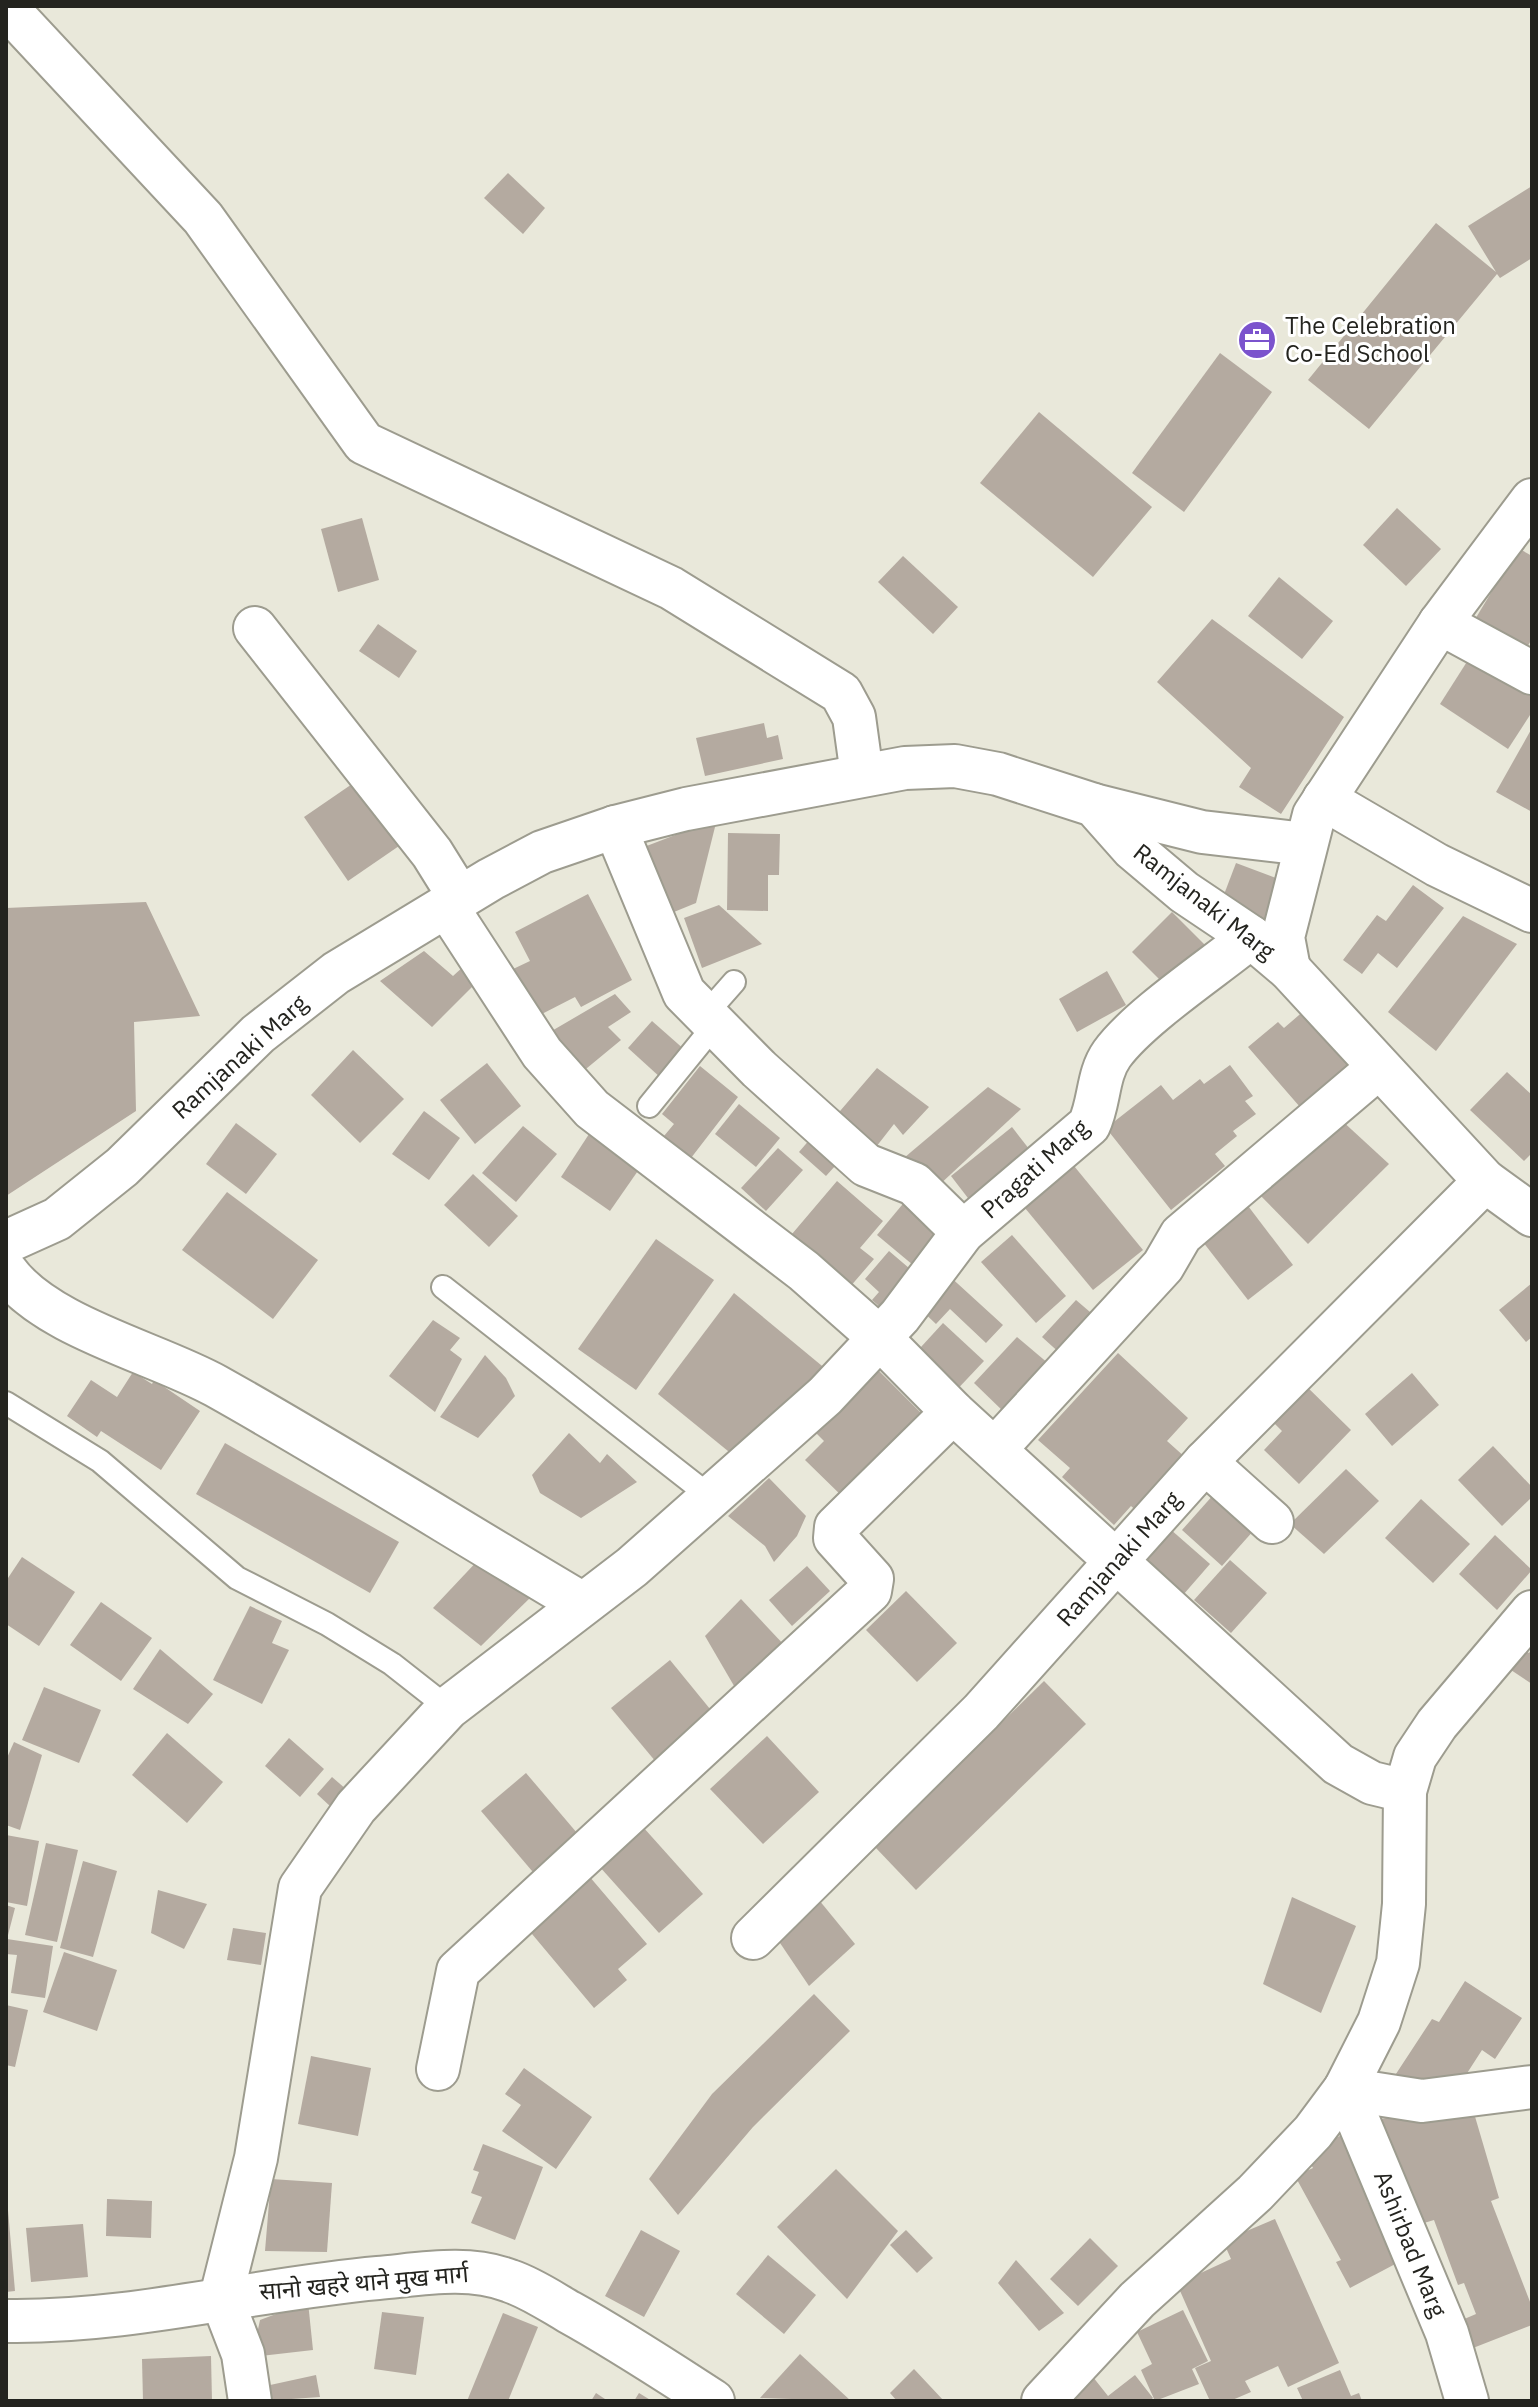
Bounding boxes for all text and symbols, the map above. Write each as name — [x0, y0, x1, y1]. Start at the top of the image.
place label: The Celebration Co-Ed School — [1285, 309, 1456, 369]
office icon: The Celebration Co-Ed School — [1236, 319, 1278, 361]
street label: Ramjanaki Marg — [1127, 836, 1282, 967]
street label: Ramjanaki Marg — [165, 987, 314, 1126]
street label: Pragati Marg — [974, 1111, 1095, 1225]
street label: Ramjanaki Marg — [1049, 1484, 1188, 1633]
street label: Ashirbad Marg — [1367, 2166, 1455, 2322]
street label: सानो खहरे थाने मुख मार्ग — [258, 2257, 471, 2307]

